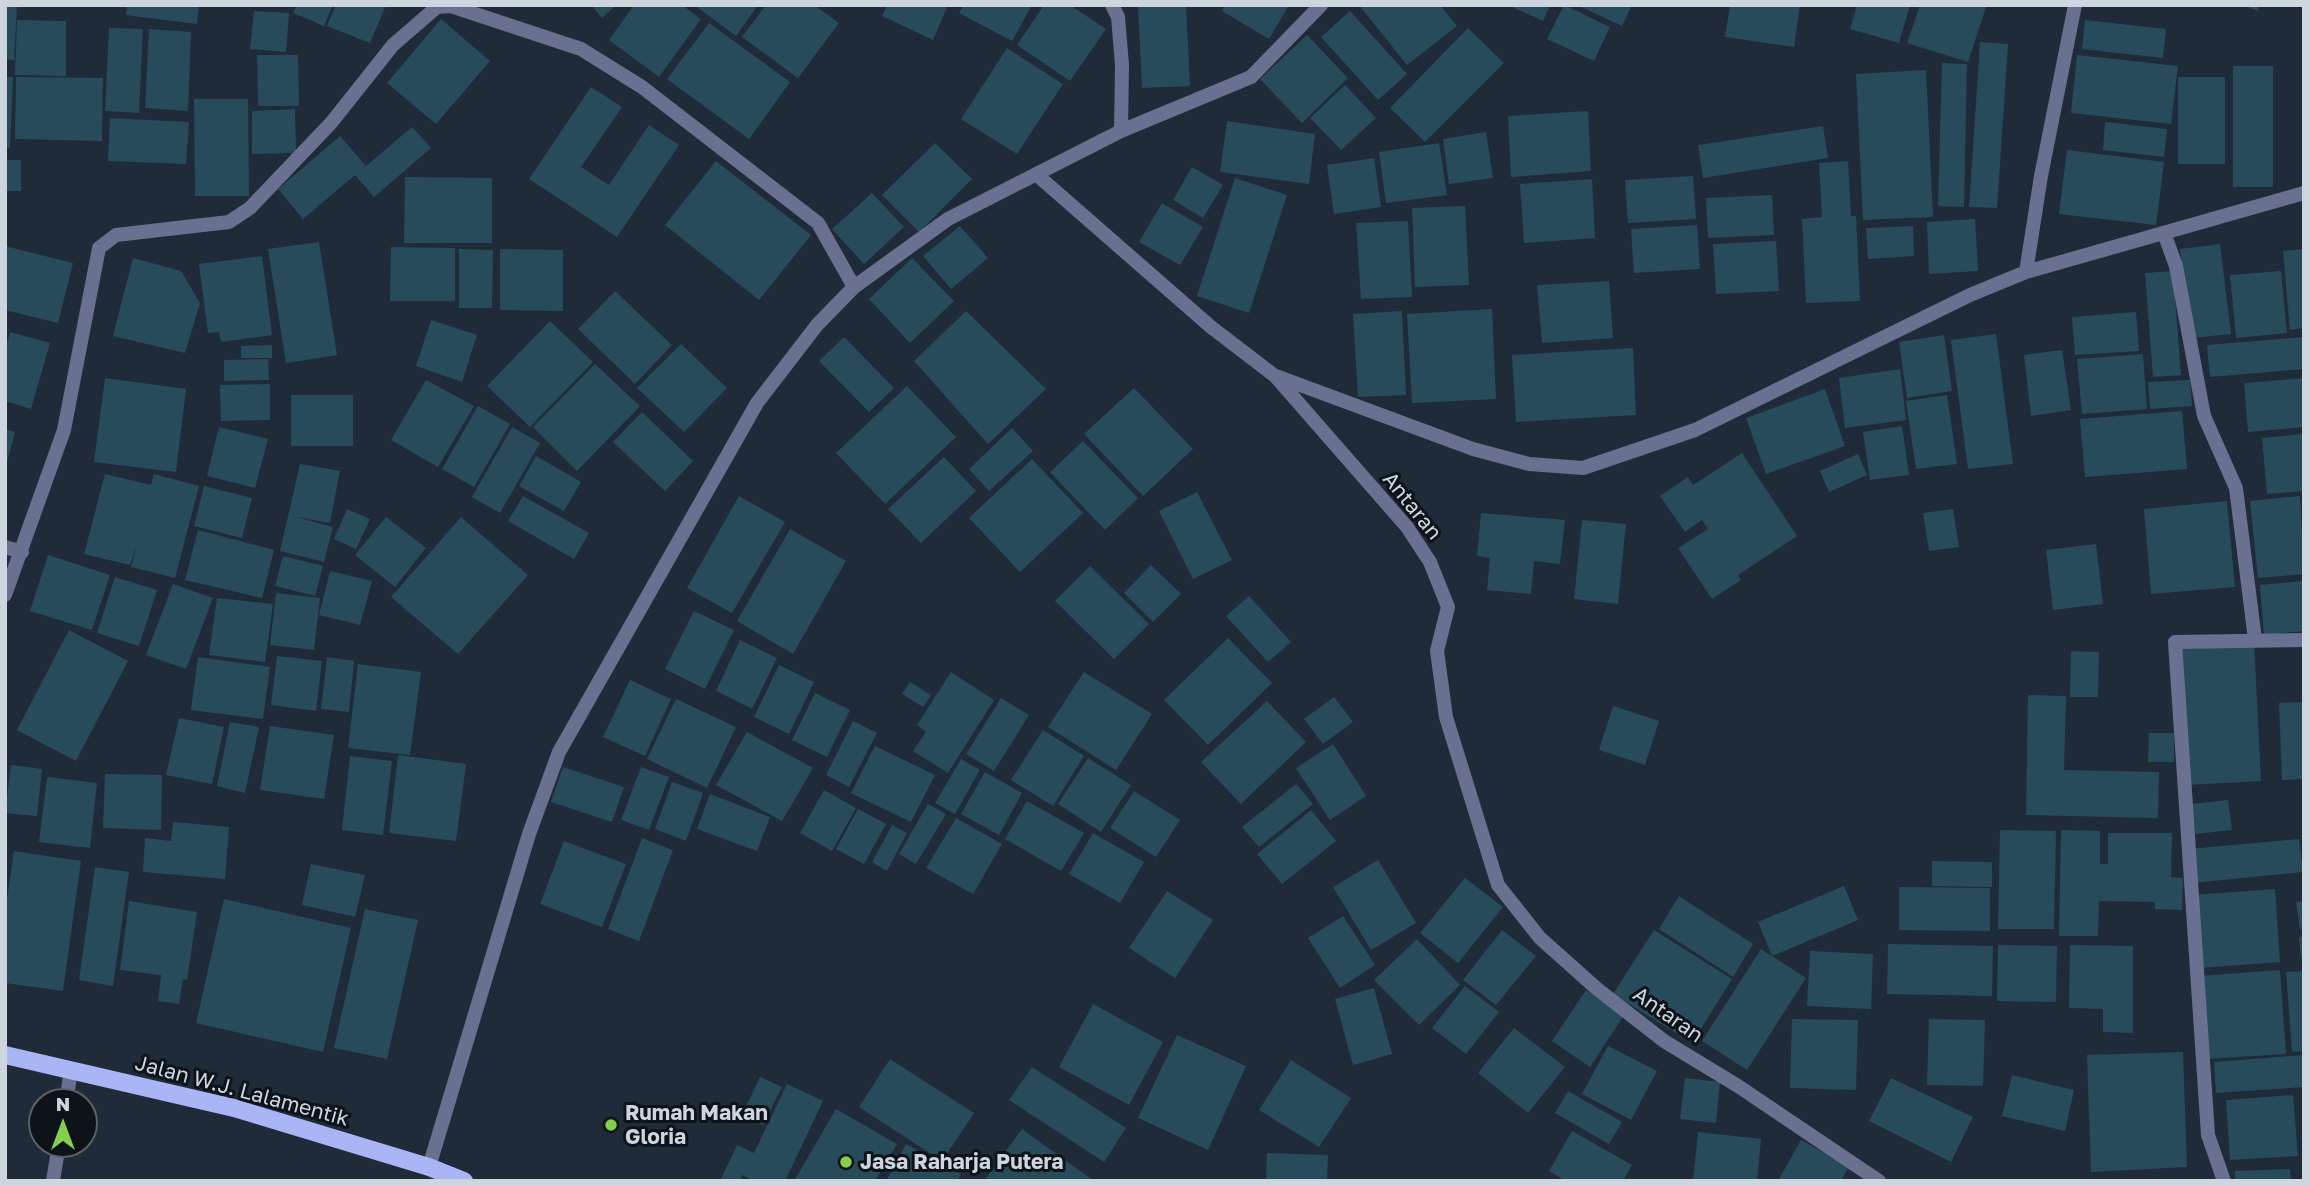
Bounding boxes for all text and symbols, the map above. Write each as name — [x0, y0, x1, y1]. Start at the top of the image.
street label: Antaran — [1377, 467, 1447, 545]
street label: Antaran — [1628, 982, 1708, 1048]
street label: Jalan W.J. Lalamentik — [132, 1050, 352, 1132]
north arrow — [28, 1088, 98, 1158]
text: N — [56, 1092, 70, 1115]
place label: Rumah Makan Gloria — [625, 1100, 768, 1150]
marker: Rumah Makan Gloria — [603, 1117, 619, 1133]
place label: Jasa Raharja Putera — [860, 1149, 1063, 1175]
marker: Jasa Raharja Putera — [838, 1154, 854, 1170]

